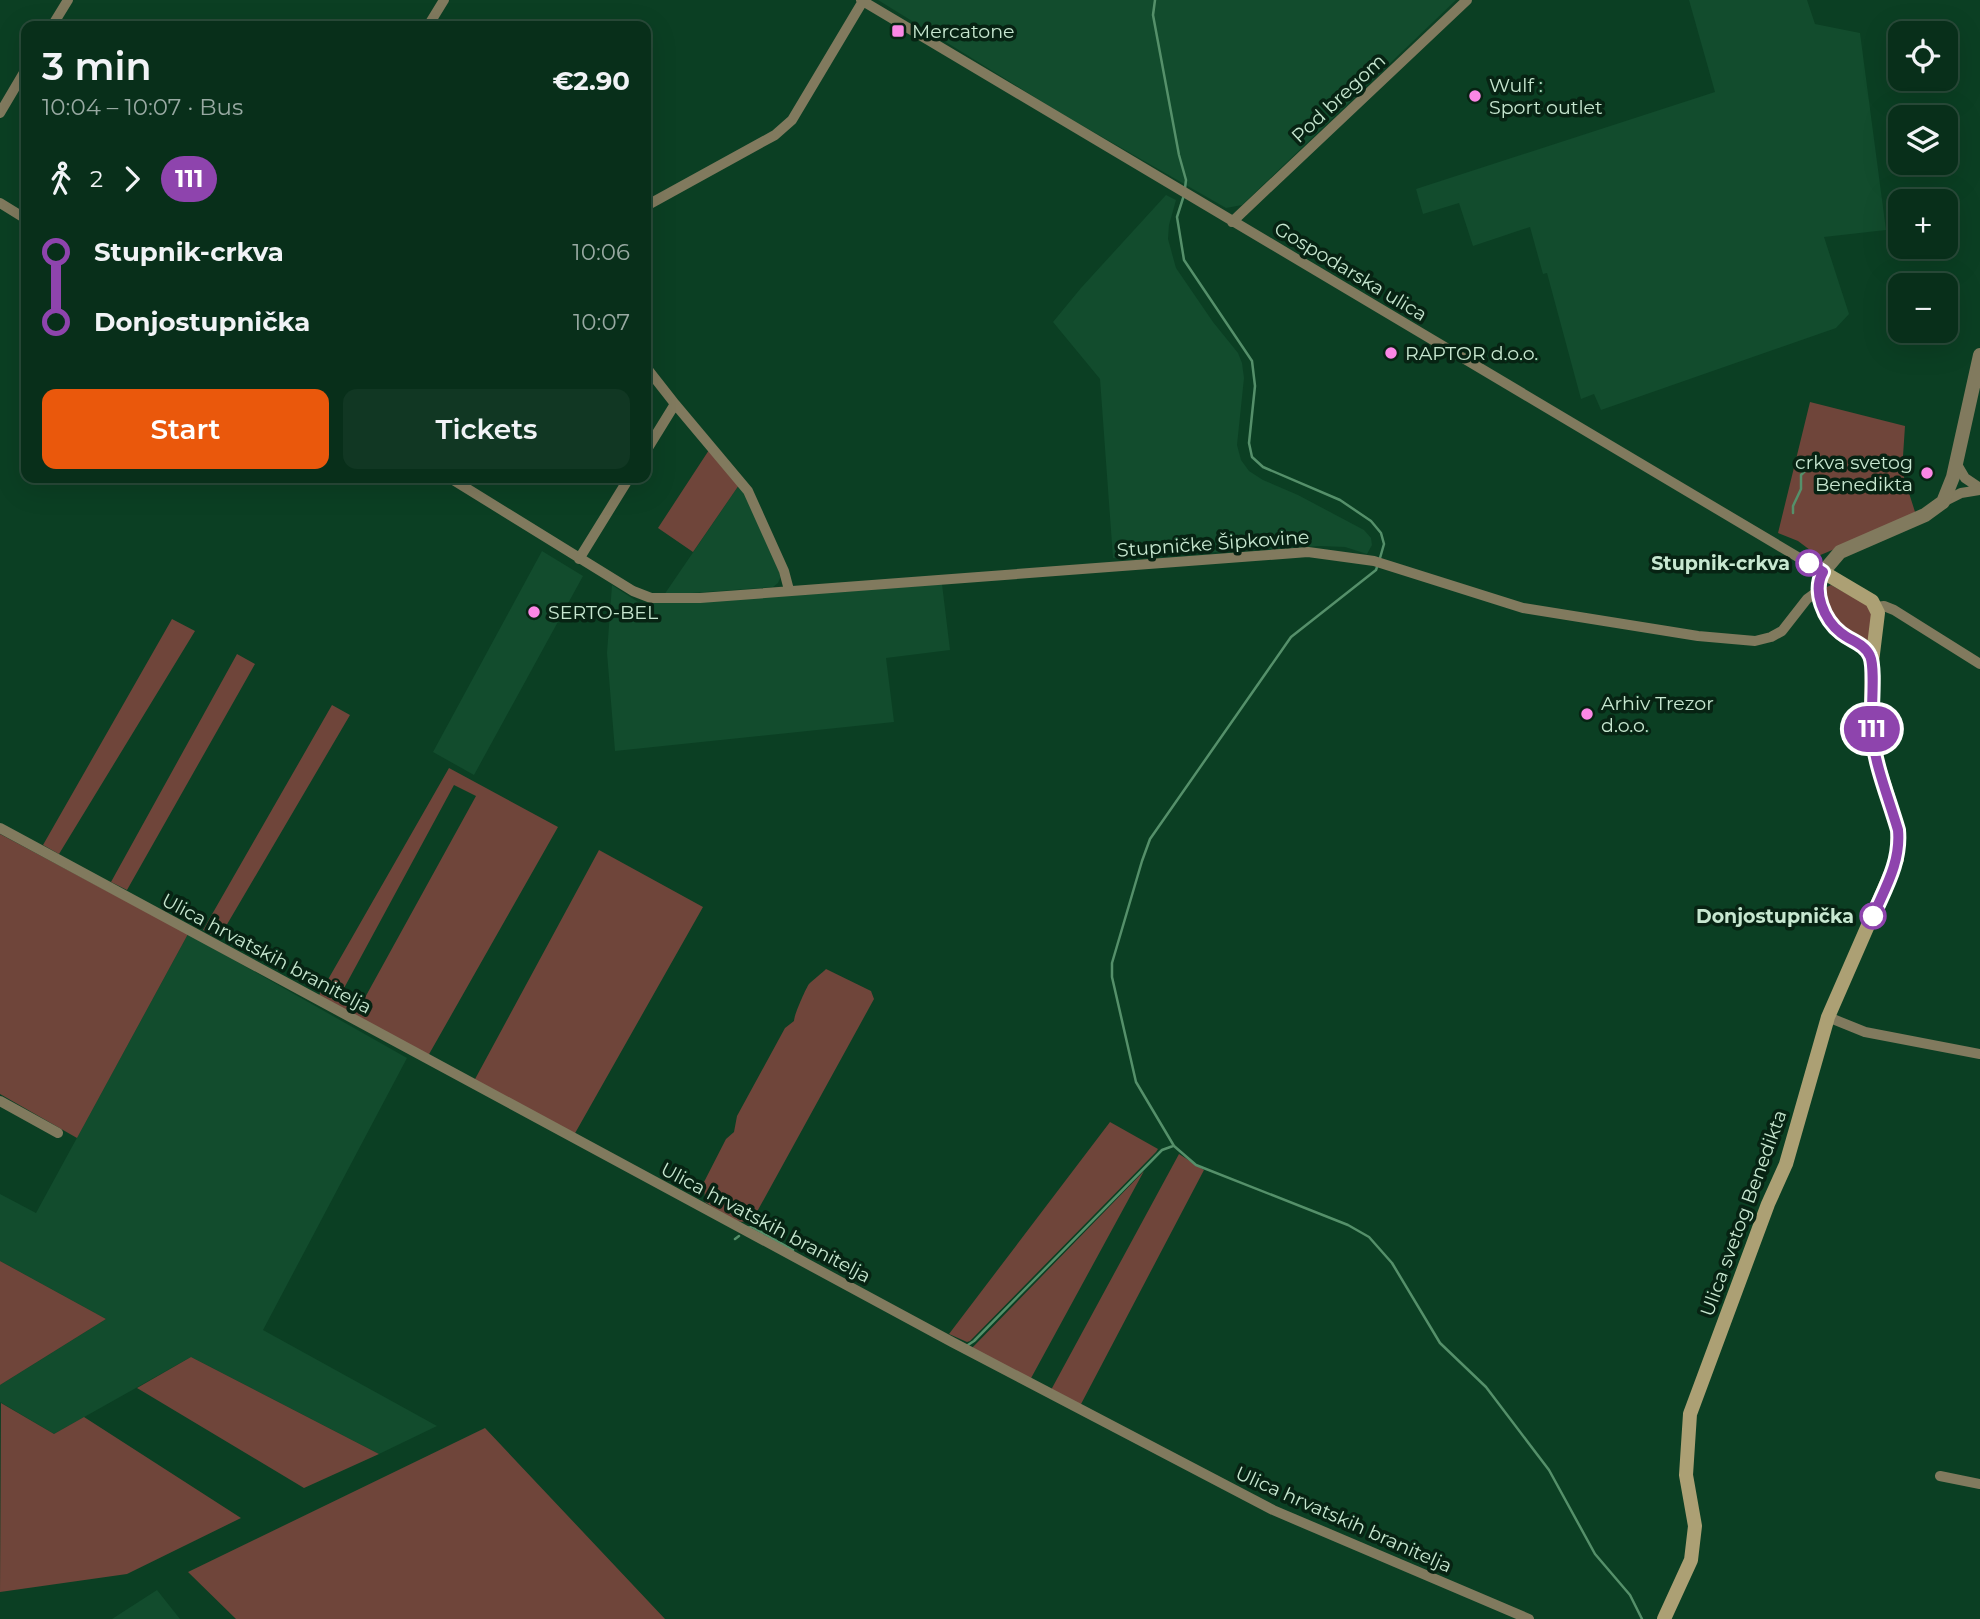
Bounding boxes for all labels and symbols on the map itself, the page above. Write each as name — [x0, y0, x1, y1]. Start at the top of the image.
place label: Mercatone — [912, 20, 1015, 43]
marker: Mercatone — [890, 23, 906, 39]
street label: Pod bregom — [1287, 49, 1390, 148]
place label: Wulf : Sport outlet — [1489, 74, 1603, 119]
marker: Wulf : Sport outlet — [1467, 88, 1483, 104]
street label: Gospodarska ulica — [1270, 217, 1431, 326]
place label: RAPTOR d.o.o. — [1405, 342, 1538, 365]
marker: RAPTOR d.o.o. — [1383, 345, 1399, 361]
place label: crkva svetog Benedikta — [1795, 451, 1913, 496]
marker: crkva svetog Benedikta — [1919, 465, 1935, 481]
street label: Stupničke Šipkovine — [1116, 525, 1310, 562]
marker: Stupnik-crkva — [1796, 550, 1822, 576]
place label: Stupnik-crkva — [1651, 552, 1790, 575]
place label: SERTO-BEL — [548, 601, 659, 624]
marker: SERTO-BEL — [526, 604, 542, 620]
place label: Arhiv Trezor d.o.o. — [1601, 692, 1714, 737]
marker: Arhiv Trezor d.o.o. — [1579, 706, 1595, 722]
line badge: 111 — [1832, 706, 1912, 752]
street label: Ulica hrvatskih branitelja — [158, 888, 376, 1019]
marker: Donjostupnička — [1860, 903, 1886, 929]
place label: Donjostupnička — [1696, 905, 1854, 928]
street label: Ulica svetog Benedikta — [1695, 1107, 1792, 1320]
street label: Ulica hrvatskih branitelja — [657, 1157, 875, 1288]
street label: Ulica hrvatskih branitelja — [1232, 1461, 1456, 1578]

